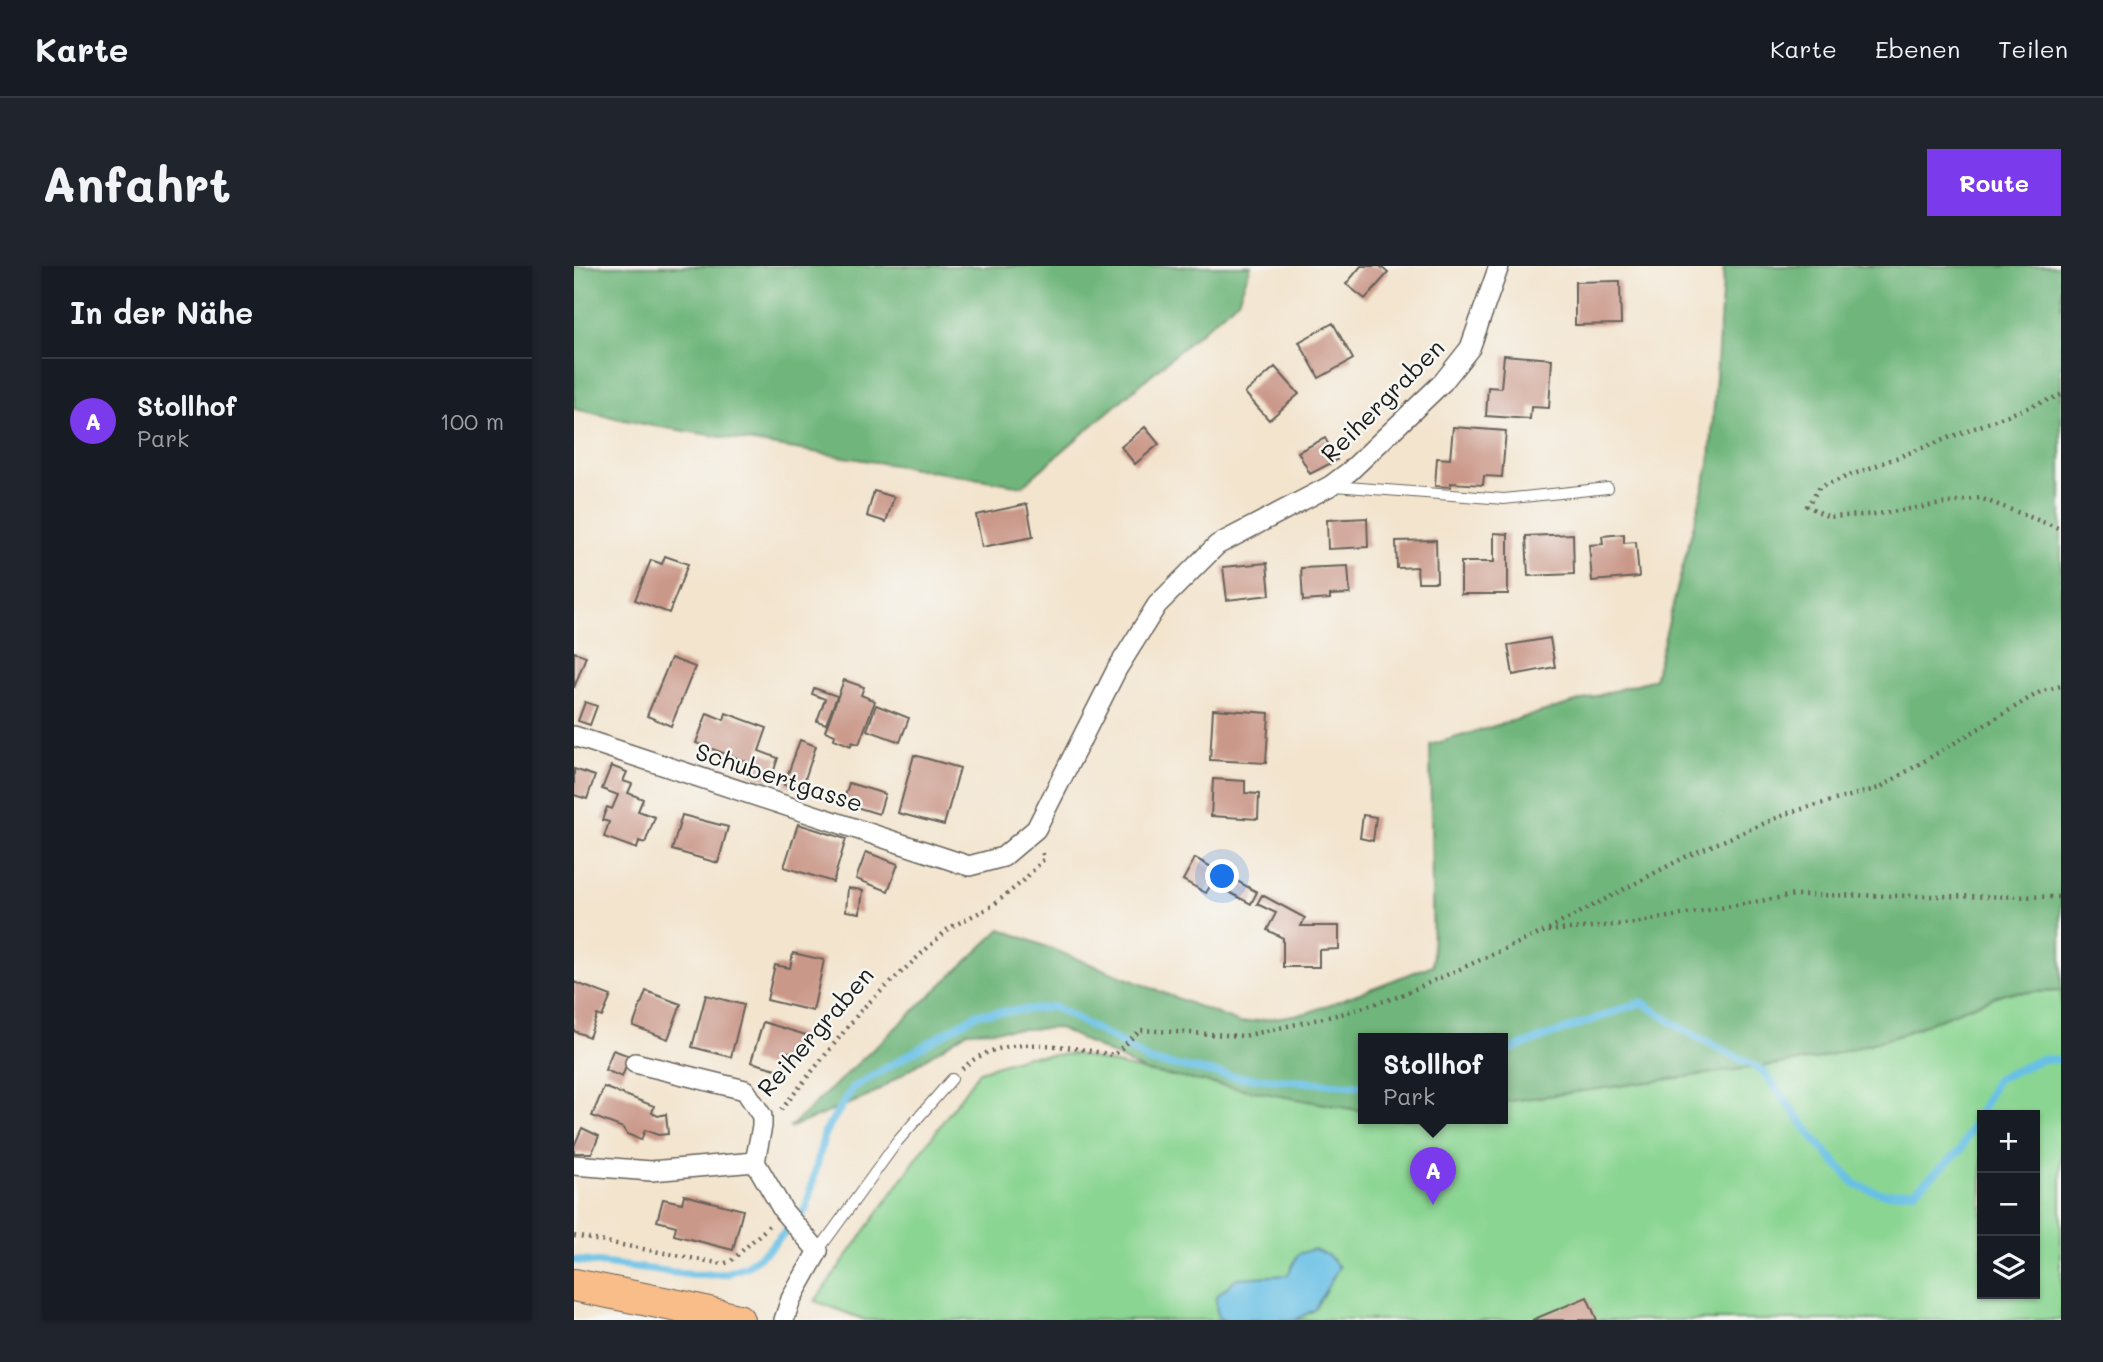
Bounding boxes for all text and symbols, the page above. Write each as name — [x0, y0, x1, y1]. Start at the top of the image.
text: Karte — [35, 27, 129, 70]
text: Karte — [1770, 33, 1837, 64]
text: Ebenen — [1875, 33, 1960, 64]
text: Teilen — [1998, 33, 2068, 64]
button: Route — [1927, 149, 2061, 216]
text: Anfahrt — [42, 151, 231, 214]
text: In der Nähe — [70, 292, 253, 332]
street label: Reihergraben — [1314, 332, 1450, 468]
text: Stollhof — [137, 389, 237, 423]
text: A — [85, 406, 101, 436]
text: 100 m — [440, 406, 504, 436]
text: Park — [137, 423, 189, 453]
street label: Schubertgasse — [692, 735, 867, 818]
your location — [1205, 859, 1239, 893]
street label: Reihergraben — [750, 960, 880, 1102]
popup — [1358, 1033, 1508, 1124]
text: Stollhof — [1383, 1047, 1483, 1081]
text: Park — [1383, 1081, 1435, 1111]
map controls — [1977, 1110, 2040, 1299]
button: + — [1977, 1110, 2040, 1173]
pin: A — [1410, 1147, 1456, 1205]
button: − — [1977, 1173, 2040, 1236]
button: layers — [1977, 1236, 2040, 1299]

